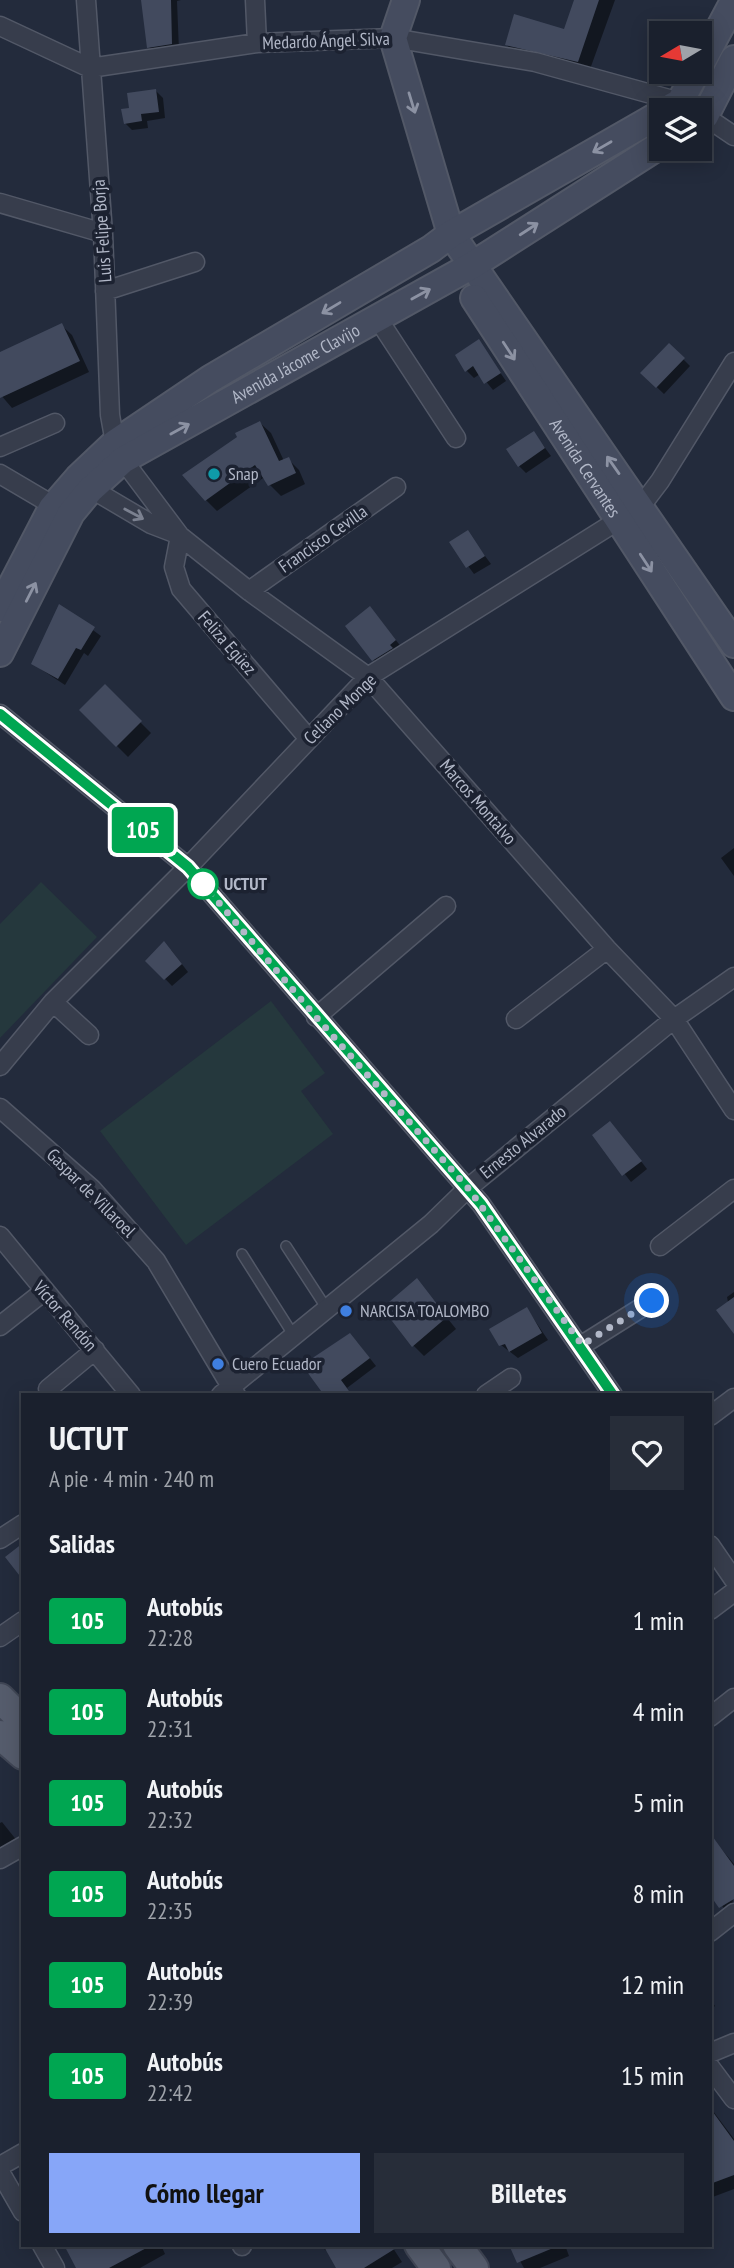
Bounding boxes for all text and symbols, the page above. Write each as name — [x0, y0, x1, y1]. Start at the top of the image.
north arrow — [649, 21, 712, 84]
map controls — [649, 21, 712, 161]
street label: Medardo Ángel Silva — [262, 27, 390, 54]
one-way arrow — [407, 92, 420, 114]
button: layers — [649, 98, 712, 161]
one-way arrow — [593, 140, 613, 154]
street label: Luis Felipe Borja — [86, 179, 117, 283]
one-way arrow — [519, 222, 538, 237]
one-way arrow — [411, 287, 431, 301]
one-way arrow — [321, 302, 341, 316]
street label: Avenida Jácome Clavijo — [227, 318, 364, 408]
one-way arrow — [502, 341, 516, 361]
street label: Avenida Cervantes — [545, 414, 626, 522]
one-way arrow — [169, 422, 189, 436]
one-way arrow — [606, 456, 620, 475]
place label: Snap — [228, 462, 259, 485]
marker: Snap — [206, 466, 222, 482]
street label: Francisco Cevilla — [274, 500, 371, 578]
one-way arrow — [124, 508, 144, 522]
one-way arrow — [639, 553, 653, 572]
one-way arrow — [25, 582, 38, 603]
street label: Feliza Egüez — [193, 606, 261, 679]
street label: Celiano Monge — [298, 668, 381, 749]
street label: Marcos Montalvo — [435, 754, 522, 849]
line badge: 105 — [103, 807, 183, 853]
text: 105 — [126, 814, 160, 845]
marker: UCTUT — [188, 869, 218, 899]
place label: UCTUT — [224, 872, 268, 895]
street label: Ernesto Alvarado — [475, 1100, 571, 1183]
street label: Gaspar de Villaroel — [42, 1143, 141, 1243]
street label: Víctor Rendón — [28, 1275, 102, 1356]
your location — [634, 1283, 669, 1318]
place label: NARCISA TOALOMBO — [360, 1299, 489, 1322]
marker: NARCISA TOALOMBO — [338, 1303, 354, 1319]
place label: Cuero Ecuador — [232, 1352, 321, 1375]
marker: Cuero Ecuador — [210, 1356, 226, 1372]
text: UCTUT — [49, 1416, 128, 1459]
button: heart — [610, 1416, 684, 1490]
text: A pie · 4 min · 240 m — [49, 1464, 214, 1493]
text: Salidas — [49, 1527, 115, 1560]
text: Autobús — [147, 1590, 223, 1623]
text: 1 min — [633, 1604, 684, 1637]
text: 105 — [70, 1605, 105, 1636]
text: 22:28 — [147, 1623, 193, 1652]
text: Autobús — [147, 1681, 223, 1714]
text: 4 min — [633, 1695, 684, 1728]
text: 105 — [70, 1696, 105, 1727]
text: 22:31 — [147, 1714, 193, 1743]
text: Autobús — [147, 1772, 223, 1805]
text: 5 min — [633, 1786, 684, 1819]
text: 105 — [70, 1787, 105, 1818]
text: 22:32 — [147, 1805, 193, 1834]
text: Autobús — [147, 1863, 223, 1896]
text: 8 min — [633, 1877, 684, 1910]
text: 105 — [70, 1878, 105, 1909]
text: 22:35 — [147, 1896, 193, 1925]
text: Autobús — [147, 1954, 223, 1987]
text: 12 min — [621, 1968, 684, 2001]
text: 105 — [70, 1969, 105, 2000]
text: 22:39 — [147, 1987, 193, 2016]
text: Autobús — [147, 2045, 223, 2078]
text: 15 min — [621, 2059, 684, 2092]
text: 105 — [70, 2060, 105, 2091]
text: 22:42 — [147, 2078, 193, 2107]
button: Cómo llegar — [49, 2153, 360, 2233]
button: Billetes — [374, 2153, 684, 2233]

